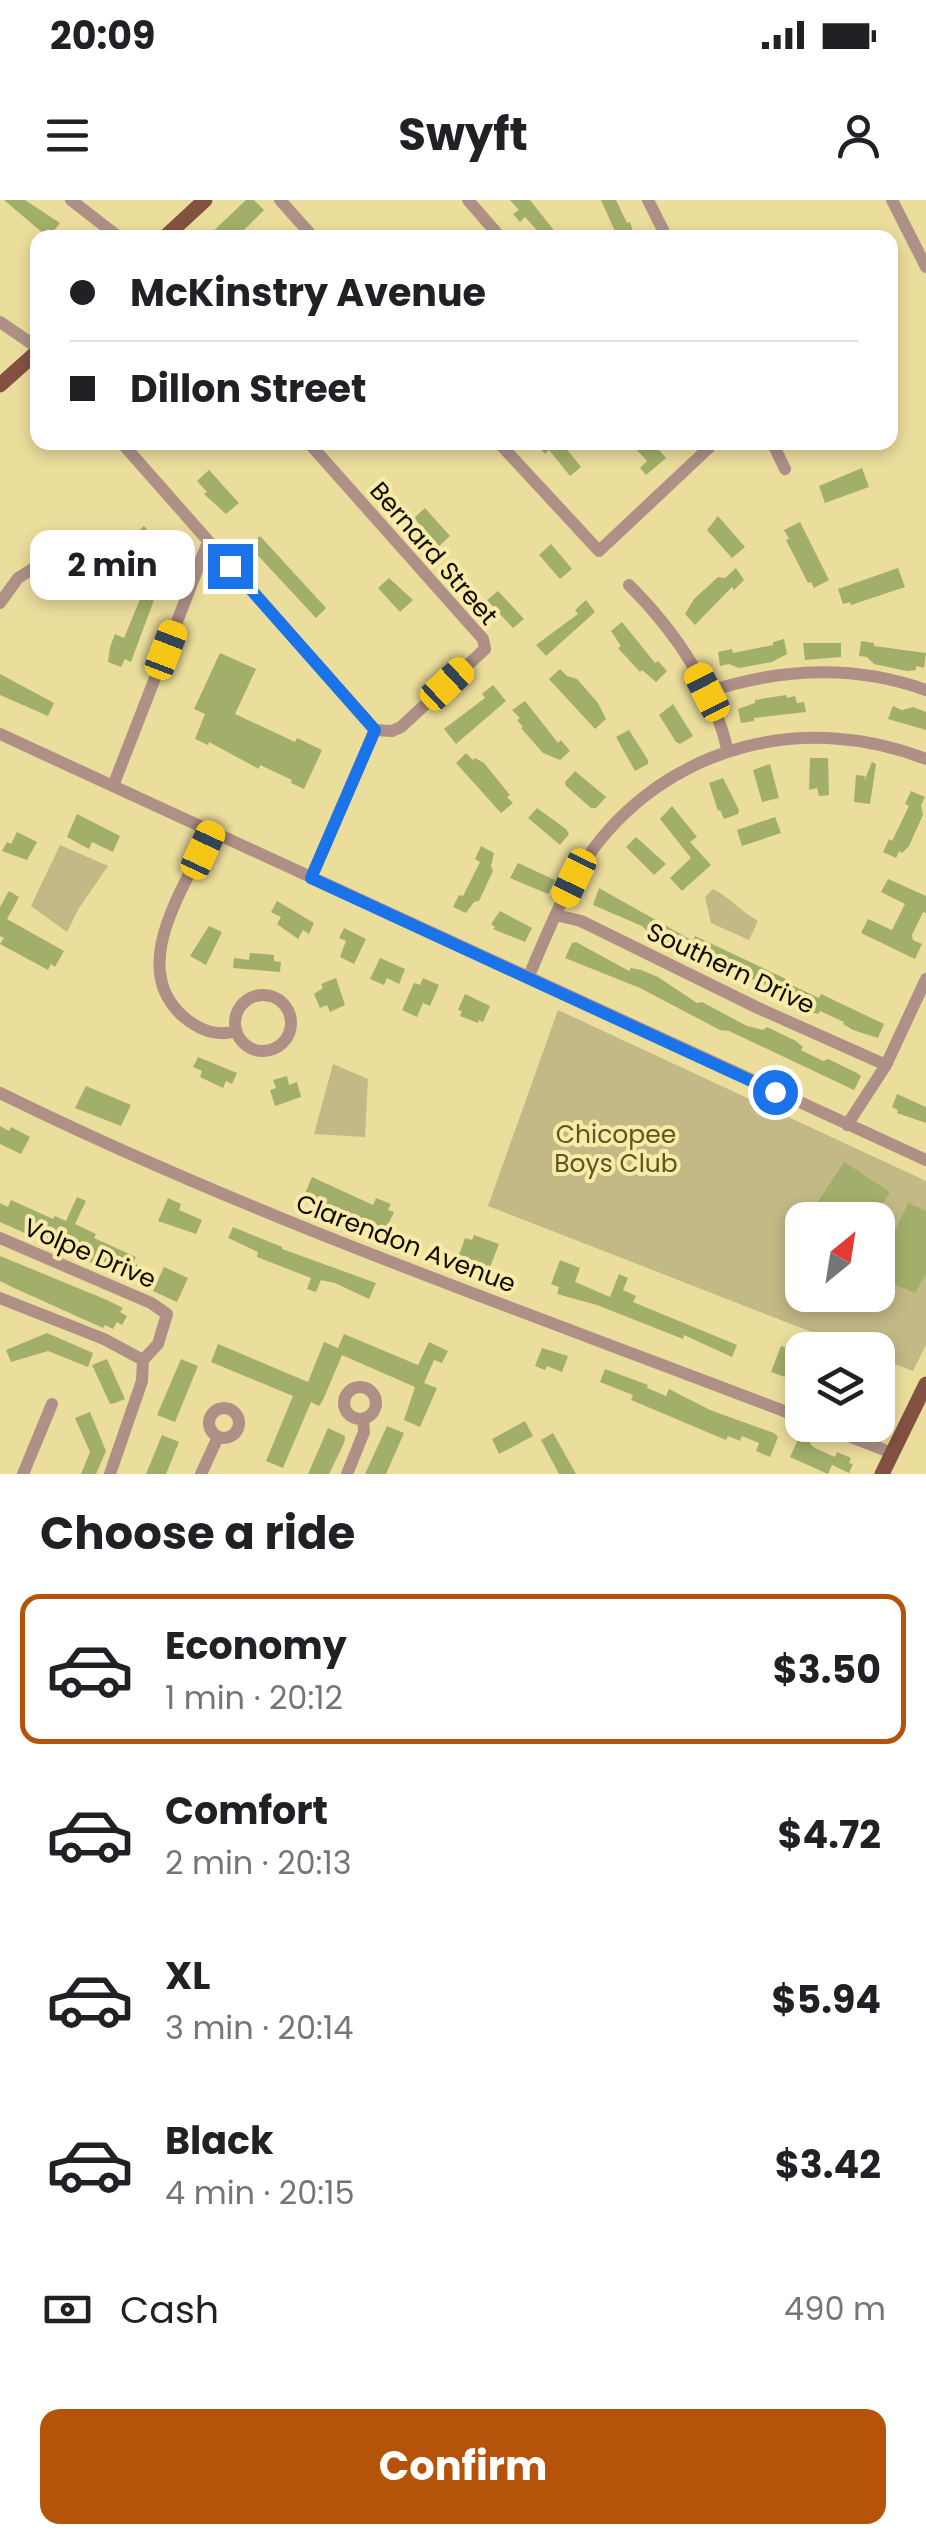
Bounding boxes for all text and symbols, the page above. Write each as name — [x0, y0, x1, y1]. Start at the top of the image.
text: 20:09 — [50, 9, 155, 62]
text: Swyft — [398, 103, 528, 166]
icon: menu — [40, 108, 95, 163]
icon: person — [831, 108, 886, 163]
text: McKinstry Avenue — [130, 266, 486, 319]
text: Dillon Street — [130, 362, 366, 415]
street label: Bernard Street — [362, 474, 506, 632]
callout: 2 min — [30, 531, 195, 601]
text: 2 min — [68, 542, 157, 587]
route end — [208, 544, 253, 589]
car — [141, 617, 191, 683]
car — [415, 653, 479, 715]
car — [680, 658, 734, 726]
car — [177, 816, 229, 884]
car — [547, 844, 601, 912]
street label: Southern Drive — [641, 914, 821, 1023]
route start — [753, 1070, 798, 1115]
park label: Chicopee Boys Club — [554, 1117, 678, 1181]
street label: Clarendon Avenue — [291, 1185, 521, 1301]
north arrow — [785, 1202, 895, 1312]
map controls — [785, 1202, 895, 1442]
street label: Volpe Drive — [18, 1210, 161, 1297]
button: layers — [785, 1332, 895, 1442]
text: Choose a ride — [40, 1502, 355, 1565]
text: Economy — [165, 1619, 347, 1672]
icon: car — [45, 1624, 135, 1714]
text: $3.50 — [773, 1643, 881, 1696]
text: 1 min · 20:12 — [165, 1675, 343, 1720]
text: Comfort — [165, 1784, 328, 1837]
icon: car — [45, 1789, 135, 1879]
text: $4.72 — [778, 1808, 881, 1861]
text: 2 min · 20:13 — [165, 1840, 352, 1885]
text: XL — [165, 1949, 210, 2002]
icon: car — [45, 1954, 135, 2044]
text: $5.94 — [771, 1973, 881, 2026]
text: 3 min · 20:14 — [165, 2005, 353, 2050]
text: Black — [165, 2114, 274, 2167]
icon: car — [45, 2119, 135, 2209]
text: $3.42 — [775, 2138, 881, 2191]
text: 4 min · 20:15 — [165, 2170, 355, 2215]
icon: cash — [40, 2282, 95, 2337]
text: Cash — [120, 2283, 219, 2336]
text: 490 m — [784, 2286, 886, 2331]
button: Confirm — [40, 2409, 886, 2524]

